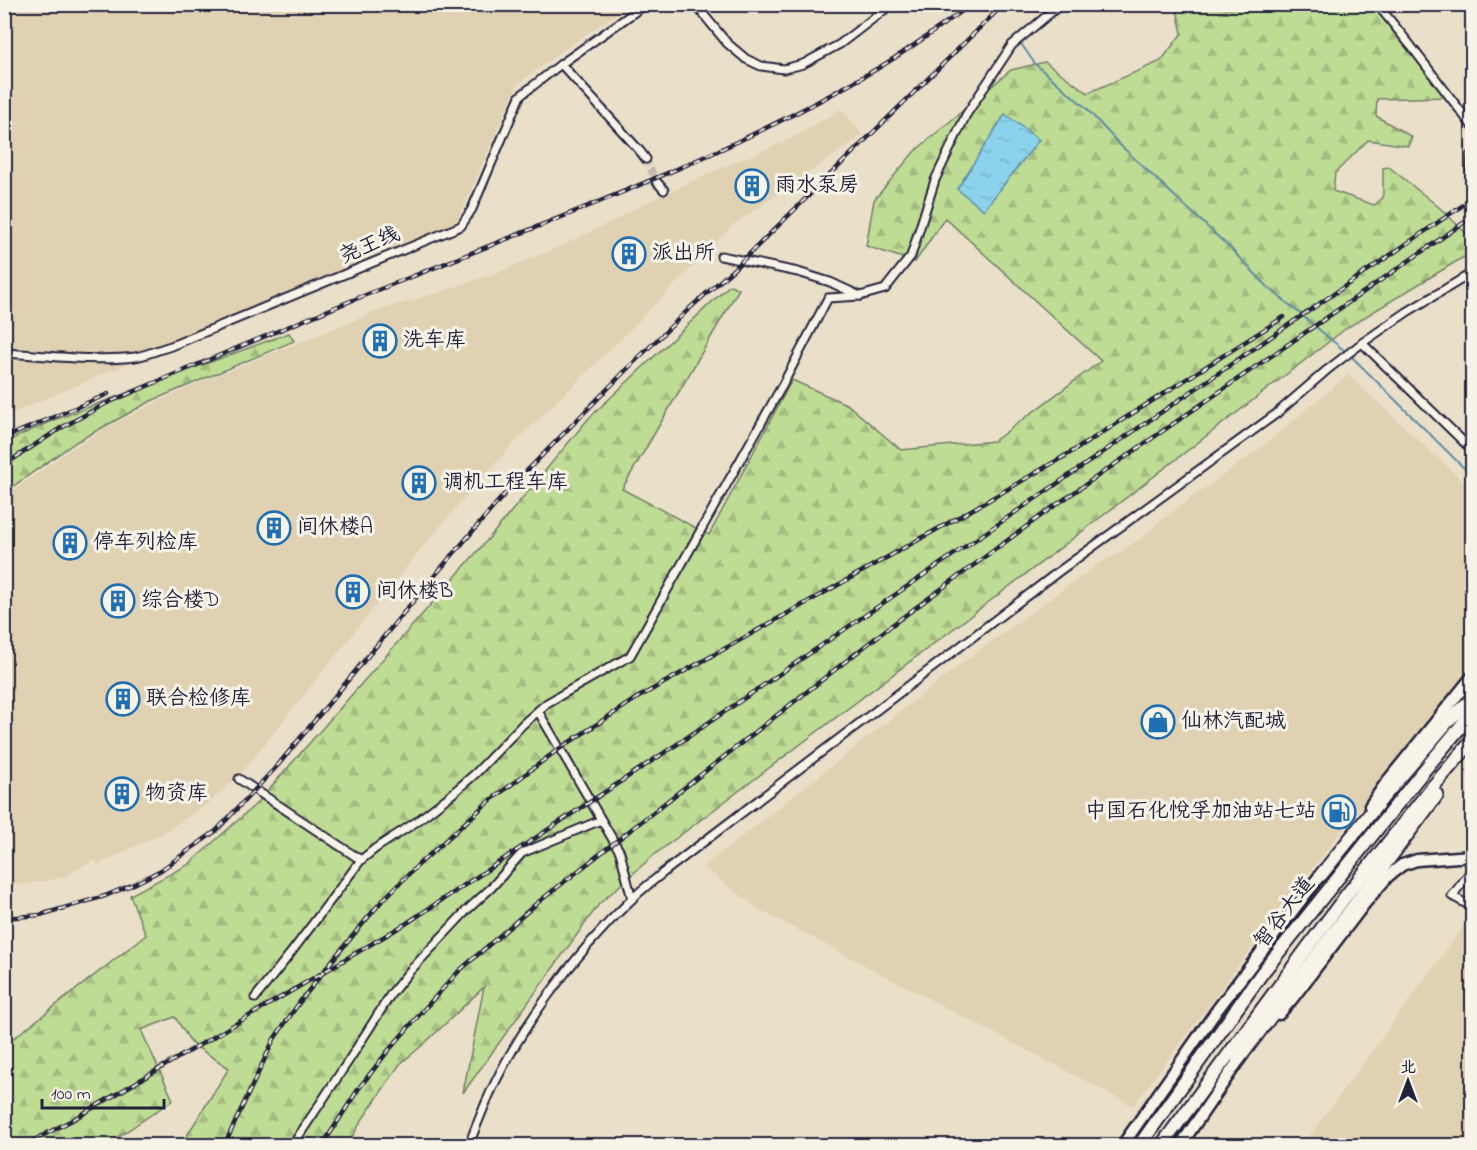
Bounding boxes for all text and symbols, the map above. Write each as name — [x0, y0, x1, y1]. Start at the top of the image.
building icon: 雨水泵房 — [734, 168, 770, 204]
place label: 雨水泵房 — [775, 171, 859, 201]
street label: 尧王线 — [335, 220, 405, 272]
building icon: 派出所 — [611, 236, 647, 272]
place label: 派出所 — [652, 239, 715, 269]
building icon: 洗车库 — [362, 323, 398, 359]
place label: 洗车库 — [403, 326, 466, 356]
building icon: 调机工程车库 — [401, 465, 437, 501]
place label: 调机工程车库 — [442, 468, 568, 498]
building icon: 间休楼A — [256, 510, 292, 546]
place label: 间休楼A — [297, 513, 373, 543]
building icon: 停车列检库 — [52, 525, 88, 561]
place label: 停车列检库 — [93, 528, 198, 558]
building icon: 间休楼B — [335, 574, 371, 610]
place label: 间休楼B — [376, 577, 453, 607]
building icon: 综合楼D — [100, 583, 136, 619]
place label: 综合楼D — [141, 586, 219, 616]
building icon: 联合检修库 — [105, 681, 141, 717]
place label: 联合检修库 — [146, 684, 251, 714]
shop icon: 仙林汽配城 — [1140, 704, 1176, 740]
place label: 仙林汽配城 — [1181, 707, 1286, 737]
building icon: 物资库 — [104, 776, 140, 812]
place label: 物资库 — [145, 779, 208, 809]
fuel station icon: 中国石化悦孚加油站七站 — [1321, 794, 1357, 830]
place label: 中国石化悦孚加油站七站 — [1085, 797, 1316, 827]
street label: 智谷大道 — [1247, 871, 1323, 955]
north arrow — [1378, 1051, 1438, 1111]
text: 北 — [1400, 1056, 1416, 1080]
scale bar — [42, 1072, 164, 1110]
text: 100 m — [51, 1082, 91, 1108]

